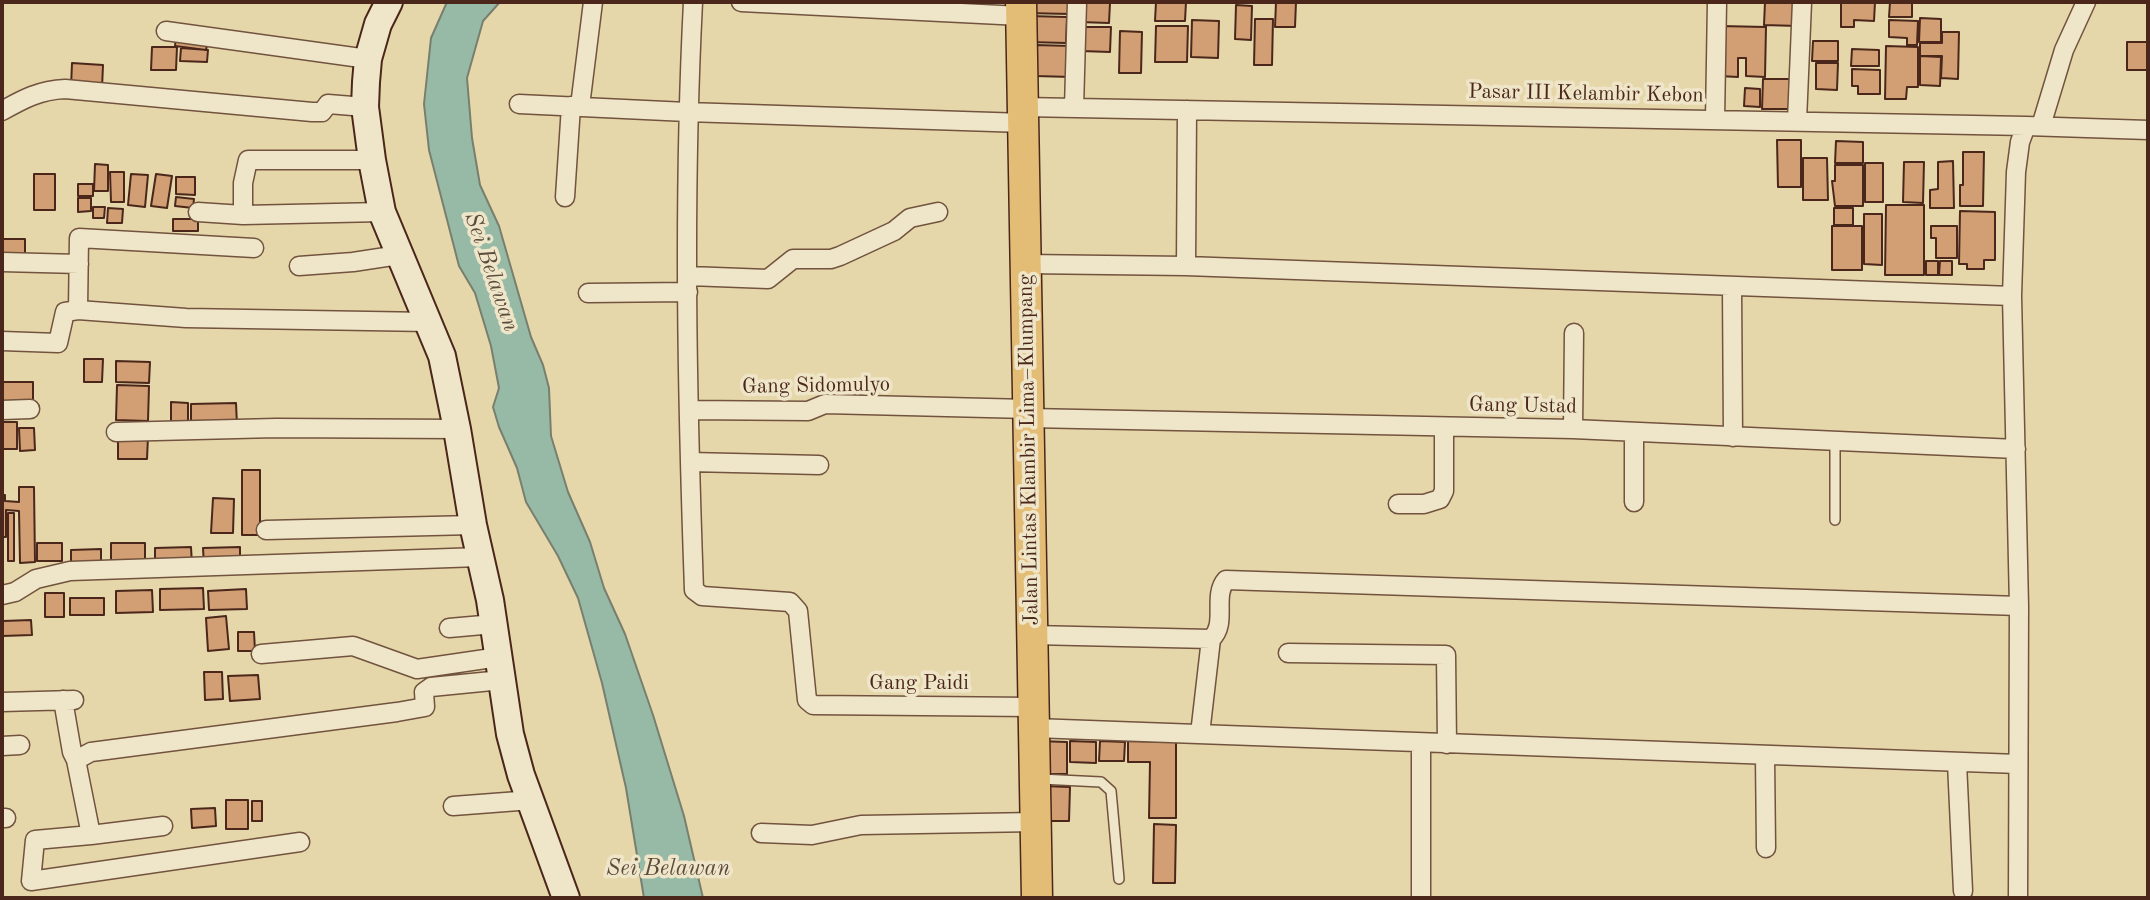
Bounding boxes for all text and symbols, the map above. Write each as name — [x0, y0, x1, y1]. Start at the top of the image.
street label: Pasar III Kelambir Kebon — [1468, 79, 1704, 109]
water label: Sei Belawan — [458, 209, 524, 335]
street label: Jalan Lintas Klambir Lima–Klumpang — [1013, 274, 1045, 626]
street label: Gang Sidomulyo — [742, 372, 890, 400]
street label: Gang Ustad — [1469, 392, 1577, 420]
street label: Gang Paidi — [869, 670, 969, 696]
water label: Sei Belawan — [606, 855, 730, 883]

